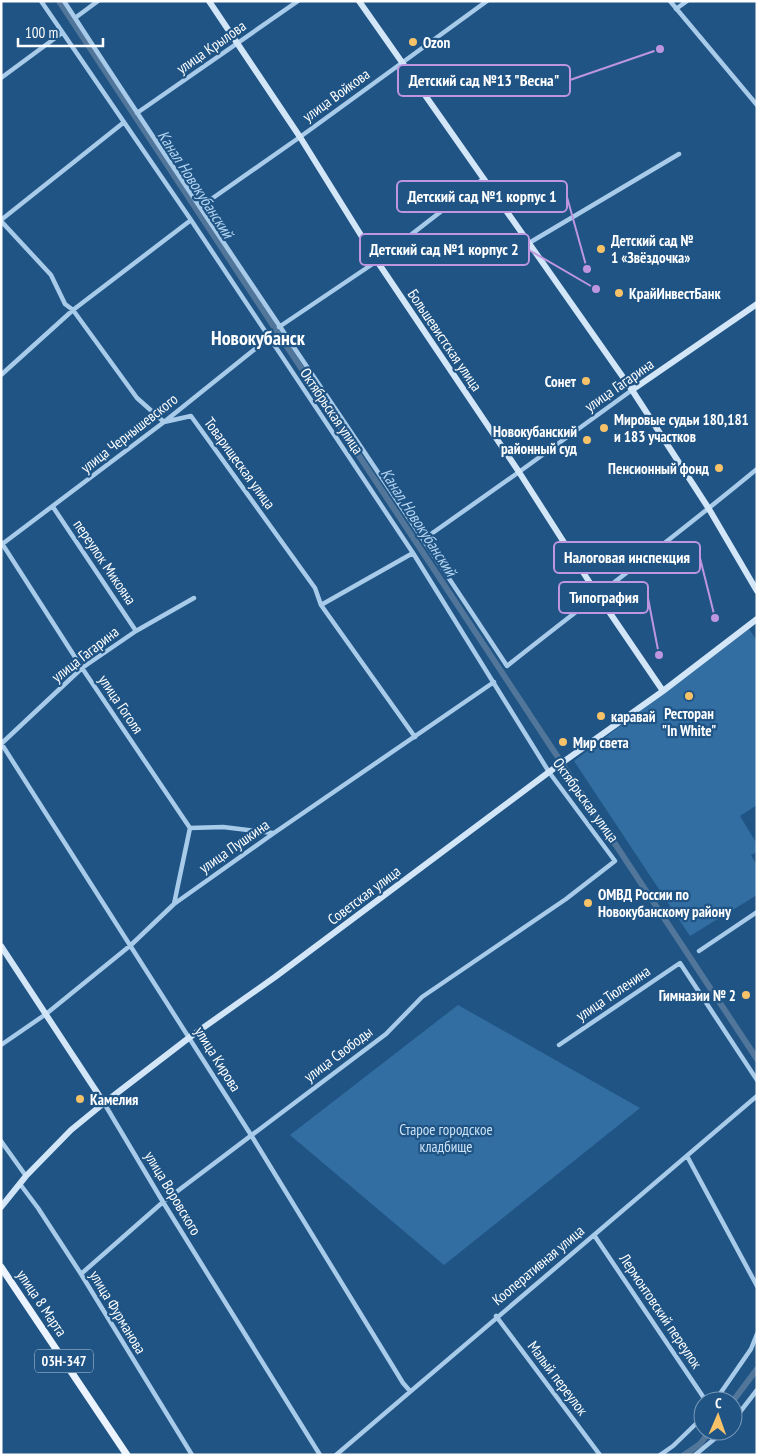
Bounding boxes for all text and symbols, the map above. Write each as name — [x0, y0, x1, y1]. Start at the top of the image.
scale bar — [18, 15, 102, 47]
street label: улица Крылова — [173, 16, 249, 78]
text: 100 m — [25, 23, 58, 42]
place label: Ozon — [423, 33, 450, 52]
marker: Ozon — [407, 36, 419, 48]
street label: улица Войкова — [299, 64, 373, 126]
callout: Детский сад №13 "Весна" — [398, 65, 570, 96]
text: Детский сад №13 "Весна" — [409, 70, 559, 90]
water label: Канал Новокубанский — [154, 126, 239, 243]
callout: Детский сад №1 корпус 1 — [397, 181, 567, 212]
text: Детский сад №1 корпус 1 — [407, 186, 557, 206]
place label: Детский сад № 1 «Звёздочка» — [611, 231, 694, 267]
callout: Детский сад №1 корпус 2 — [360, 234, 529, 265]
text: Детский сад №1 корпус 2 — [369, 239, 519, 259]
marker: Детский сад № 1 «Звёздочка» — [595, 243, 607, 255]
place label: КрайИнвестБанк — [629, 284, 721, 303]
street label: Большевистская улица — [404, 285, 486, 395]
marker: КрайИнвестБанк — [613, 287, 625, 299]
district label: Новокубанск — [211, 325, 306, 351]
street label: улица Гагарина — [581, 354, 657, 416]
street label: Октябрьская улица — [296, 364, 368, 458]
place label: Сонет — [545, 372, 577, 391]
marker: Сонет — [580, 375, 592, 387]
street label: улица Чернышевского — [77, 389, 181, 477]
place label: Мировые судьи 180,181 и 183 участков — [614, 410, 749, 446]
street label: Товарищеская улица — [200, 413, 280, 513]
place label: Новокубанский районный суд — [493, 422, 577, 458]
marker: Мировые судьи 180,181 и 183 участков — [598, 422, 610, 434]
marker: Новокубанский районный суд — [581, 434, 593, 446]
place label: Пенсионный фонд — [608, 459, 709, 478]
marker: Пенсионный фонд — [713, 462, 725, 474]
water label: Канал Новокубанский — [377, 464, 462, 581]
street label: переулок Микояна — [70, 516, 140, 608]
callout: Налоговая инспекция — [554, 542, 700, 573]
text: Налоговая инспекция — [564, 547, 690, 567]
callout: Типография — [559, 582, 648, 613]
text: Типография — [569, 587, 639, 607]
street label: улица Гагарина — [48, 622, 122, 686]
street label: улица Гоголя — [94, 671, 148, 737]
marker: Ресторан "In White" — [683, 690, 695, 702]
place label: Ресторан "In White" — [662, 704, 716, 740]
place label: каравай — [611, 707, 656, 726]
marker: каравай — [595, 710, 607, 722]
place label: Мир света — [573, 733, 629, 752]
marker: Мир света — [557, 736, 569, 748]
street label: Октябрьская улица — [549, 754, 623, 846]
street label: улица Пушкина — [195, 815, 273, 877]
street label: Советская улица — [324, 861, 404, 929]
place label: ОМВД России по Новокубанскому району — [598, 885, 732, 921]
marker: ОМВД России по Новокубанскому району — [582, 897, 594, 909]
street label: улица Тюленина — [572, 961, 654, 1025]
place label: Гимназии № 2 — [659, 986, 736, 1005]
marker: Гимназии № 2 — [740, 989, 752, 1001]
street label: улица Свободы — [300, 1022, 376, 1086]
street label: улица Кирова — [191, 1023, 245, 1095]
place label: Камелия — [90, 1090, 138, 1109]
marker: Камелия — [74, 1093, 86, 1105]
park label: Старое городское кладбище — [399, 1120, 493, 1156]
street label: улица Воровского — [140, 1147, 206, 1239]
street label: Кооперативная улица — [488, 1221, 588, 1309]
street label: Лермонтовский переулок — [615, 1249, 707, 1372]
street label: улица 8 Марта — [13, 1266, 71, 1340]
street label: улица Фурманова — [86, 1267, 150, 1357]
street label: Малый переулок — [524, 1337, 592, 1419]
road number: 03Н-347 — [35, 1350, 93, 1372]
north arrow — [693, 1391, 743, 1441]
text: С — [715, 1394, 723, 1412]

